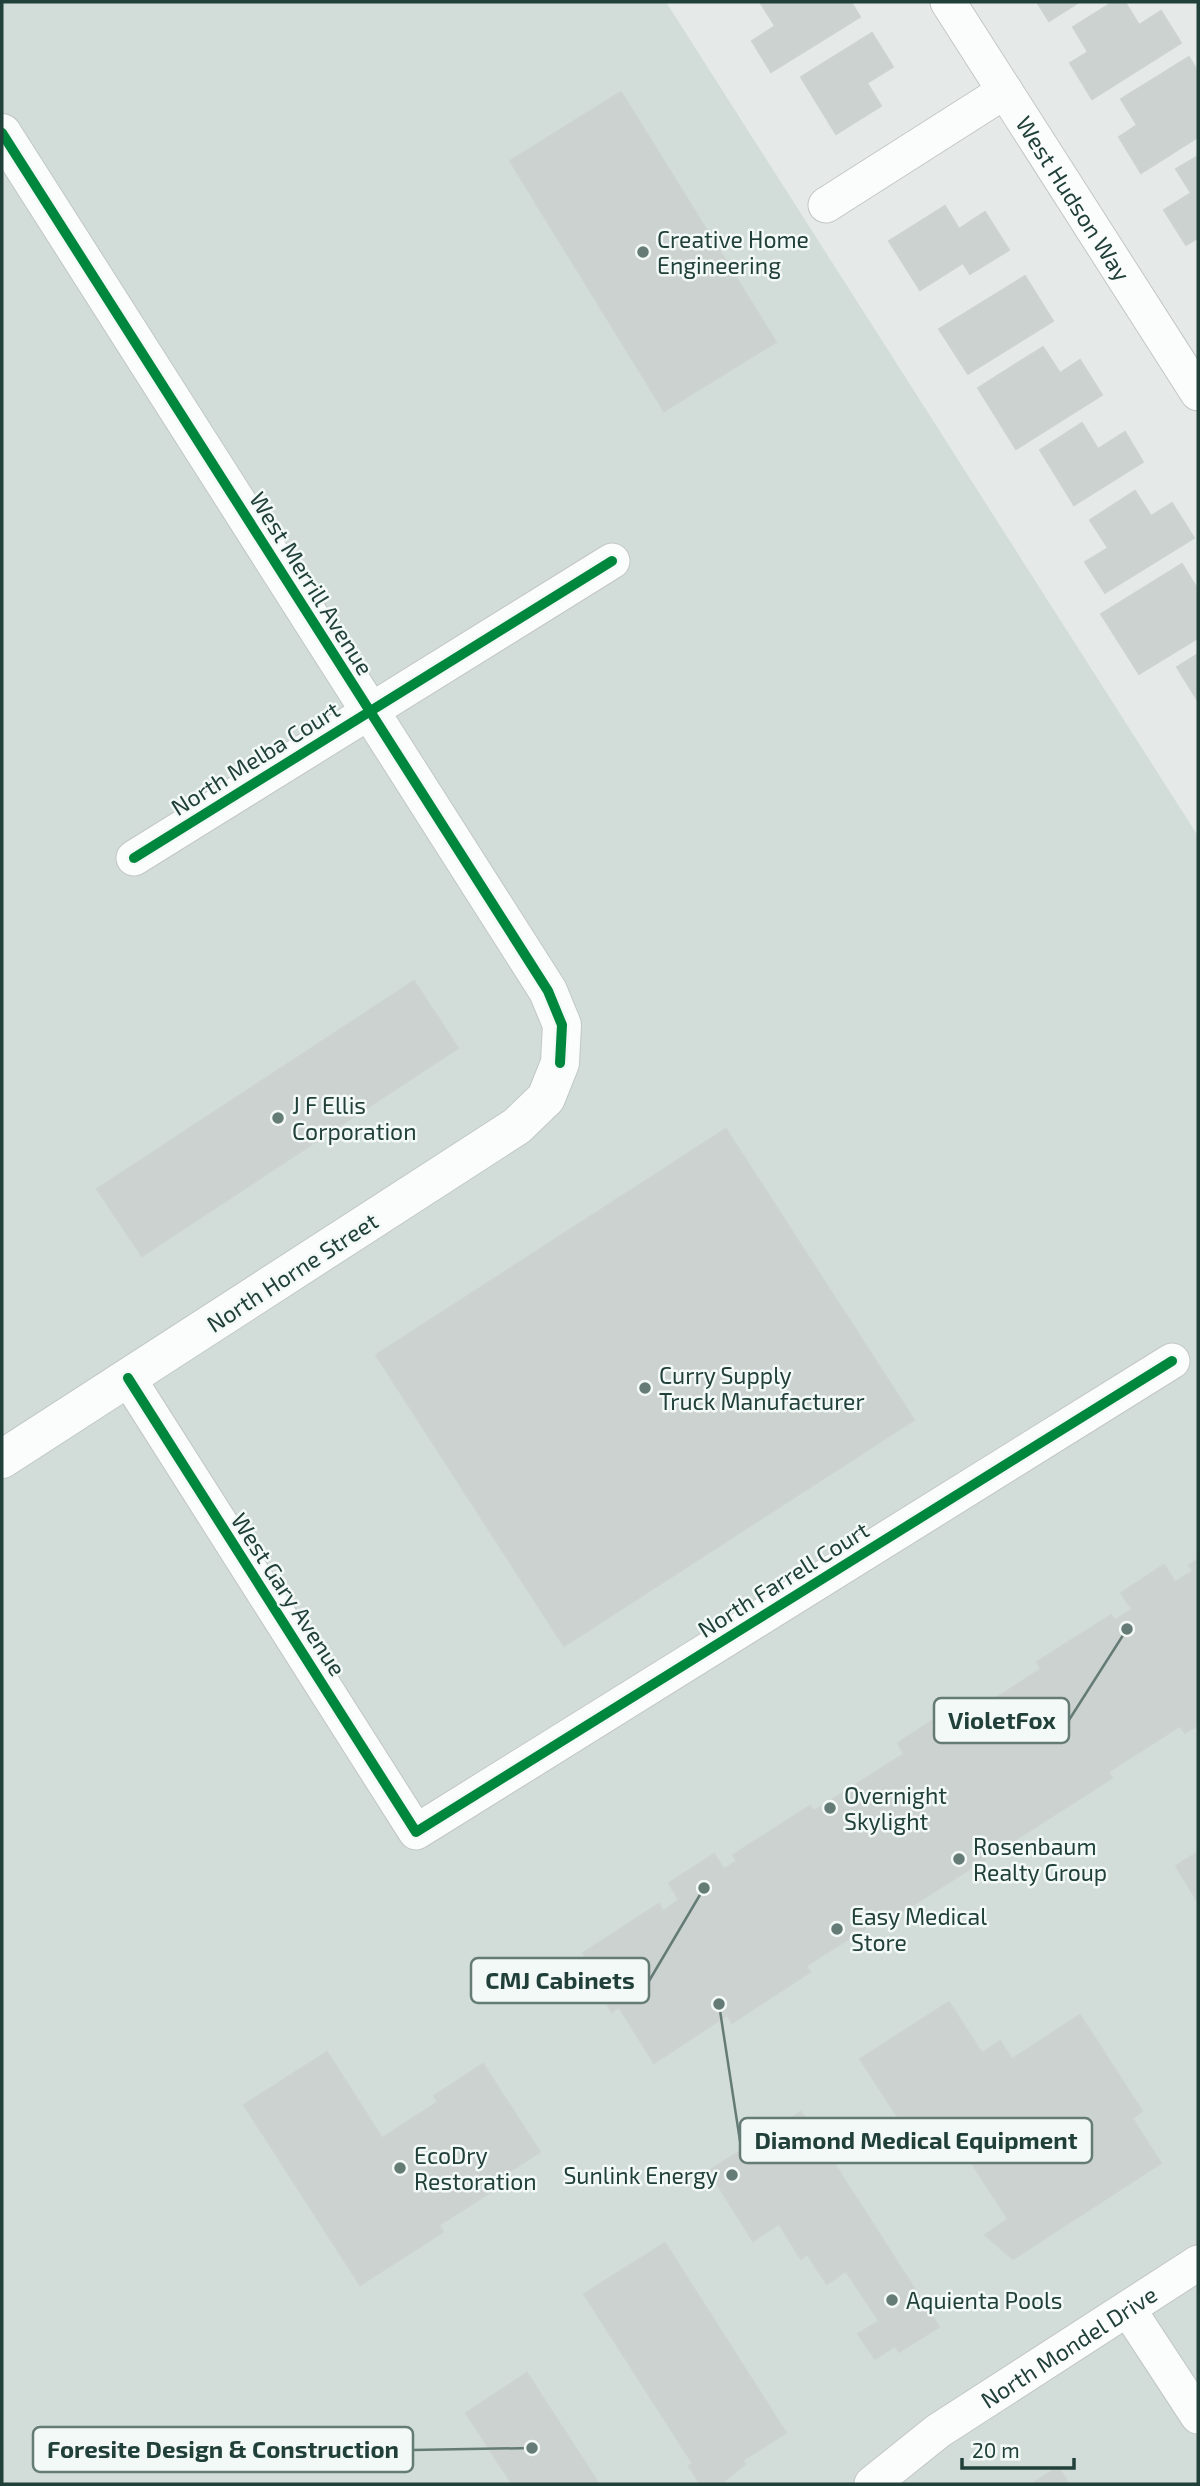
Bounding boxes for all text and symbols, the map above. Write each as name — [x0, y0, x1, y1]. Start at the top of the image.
street label: West Hudson Way — [1010, 111, 1137, 286]
place label: Creative Home Engineering — [657, 225, 809, 279]
marker: Creative Home Engineering — [635, 244, 651, 260]
street label: West Merrill Avenue — [244, 486, 380, 680]
street label: North Melba Court — [166, 695, 345, 821]
place label: J F Ellis Corporation — [292, 1091, 417, 1145]
marker: J F Ellis Corporation — [270, 1110, 286, 1126]
street label: North Horne Street — [201, 1206, 383, 1338]
place label: Curry Supply Truck Manufacturer — [659, 1361, 865, 1415]
marker: Curry Supply Truck Manufacturer — [637, 1380, 653, 1396]
street label: West Gary Avenue — [226, 1507, 352, 1681]
street label: North Farrell Court — [692, 1515, 874, 1643]
callout: VioletFox — [934, 1698, 1069, 1743]
text: VioletFox — [948, 1705, 1056, 1734]
place label: Overnight Skylight — [844, 1781, 947, 1835]
marker: Overnight Skylight — [822, 1800, 838, 1816]
place label: Rosenbaum Realty Group — [973, 1832, 1107, 1886]
marker: Rosenbaum Realty Group — [951, 1851, 967, 1867]
place label: Easy Medical Store — [851, 1902, 987, 1956]
marker: Easy Medical Store — [829, 1921, 845, 1937]
callout: CMJ Cabinets — [471, 1958, 649, 2003]
text: CMJ Cabinets — [485, 1965, 635, 1994]
callout: Diamond Medical Equipment — [740, 2118, 1092, 2163]
text: Diamond Medical Equipment — [754, 2125, 1078, 2154]
place label: EcoDry Restoration — [414, 2141, 537, 2195]
marker: EcoDry Restoration — [392, 2160, 408, 2176]
place label: Sunlink Energy — [563, 2161, 718, 2189]
marker: Sunlink Energy — [724, 2167, 740, 2183]
street label: North Mondel Drive — [975, 2280, 1162, 2414]
place label: Aquienta Pools — [906, 2286, 1063, 2314]
marker: Aquienta Pools — [884, 2292, 900, 2308]
scale bar — [962, 2426, 1074, 2470]
callout: Foresite Design & Construction — [33, 2427, 413, 2472]
text: Foresite Design & Construction — [47, 2434, 399, 2463]
text: 20 m — [972, 2437, 1020, 2462]

